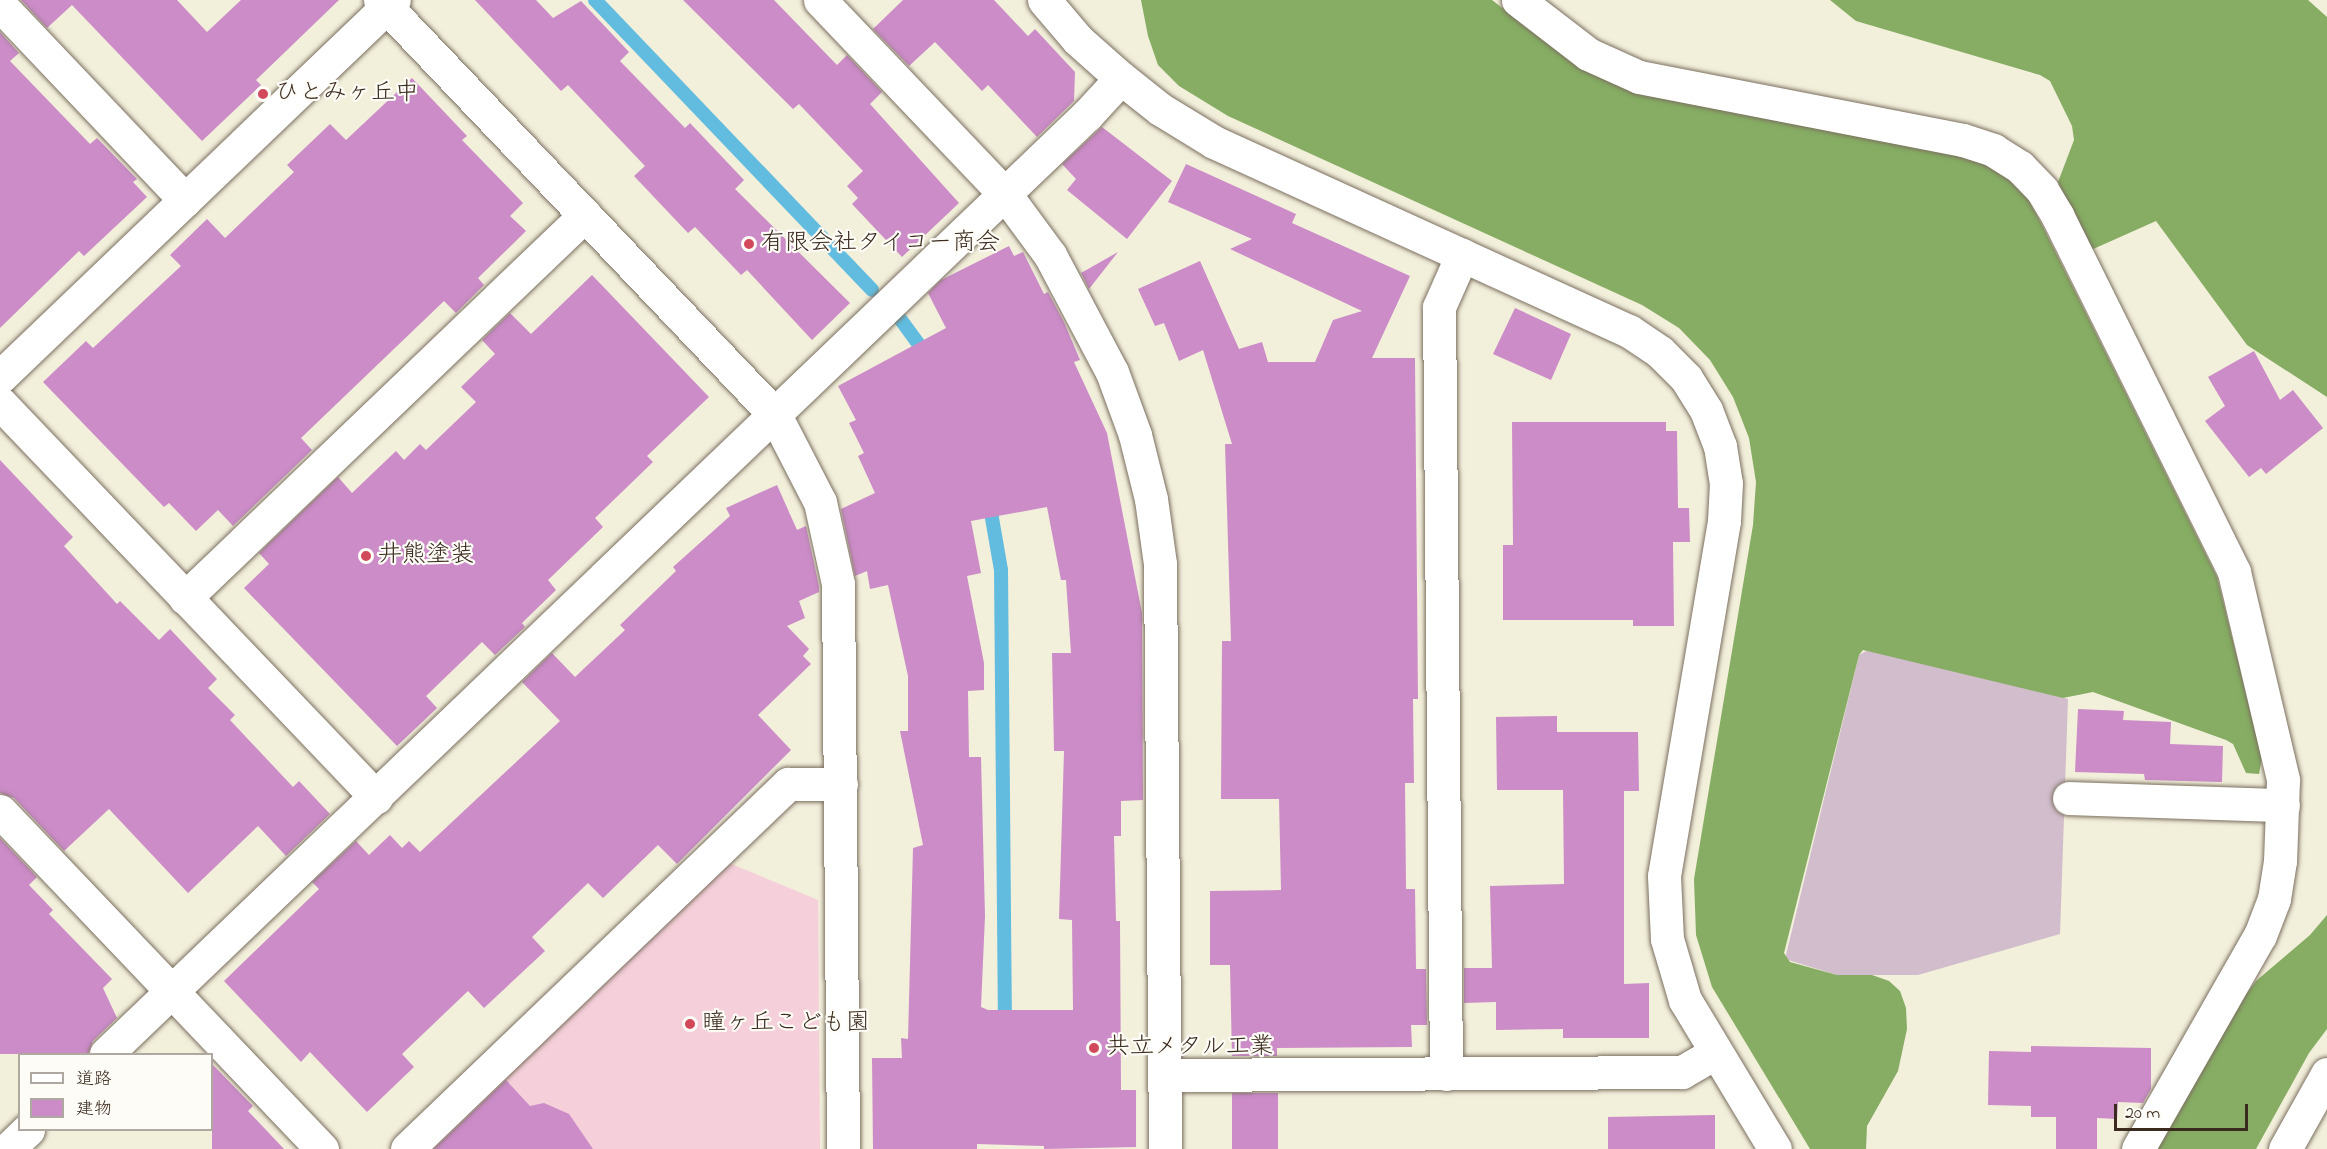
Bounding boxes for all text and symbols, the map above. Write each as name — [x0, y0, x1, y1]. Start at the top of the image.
place label: ひとみヶ丘中 — [275, 80, 419, 108]
marker: ひとみヶ丘中 — [256, 87, 270, 101]
place label: 有限会社タイコー商会 — [761, 230, 1001, 258]
marker: 有限会社タイコー商会 — [742, 237, 756, 251]
place label: 井熊塗装 — [378, 542, 474, 570]
marker: 井熊塗装 — [359, 549, 373, 563]
place label: 瞳ヶ丘こども園 — [702, 1010, 870, 1038]
marker: 瞳ヶ丘こども園 — [683, 1017, 697, 1031]
place label: 共立メタル工業 — [1106, 1034, 1274, 1062]
marker: 共立メタル工業 — [1087, 1041, 1101, 1055]
legend — [18, 1053, 213, 1131]
text: 道路 — [76, 1067, 112, 1093]
scale bar — [2117, 1092, 2250, 1130]
text: 建物 — [76, 1097, 112, 1123]
text: 20 m — [2125, 1101, 2160, 1127]

